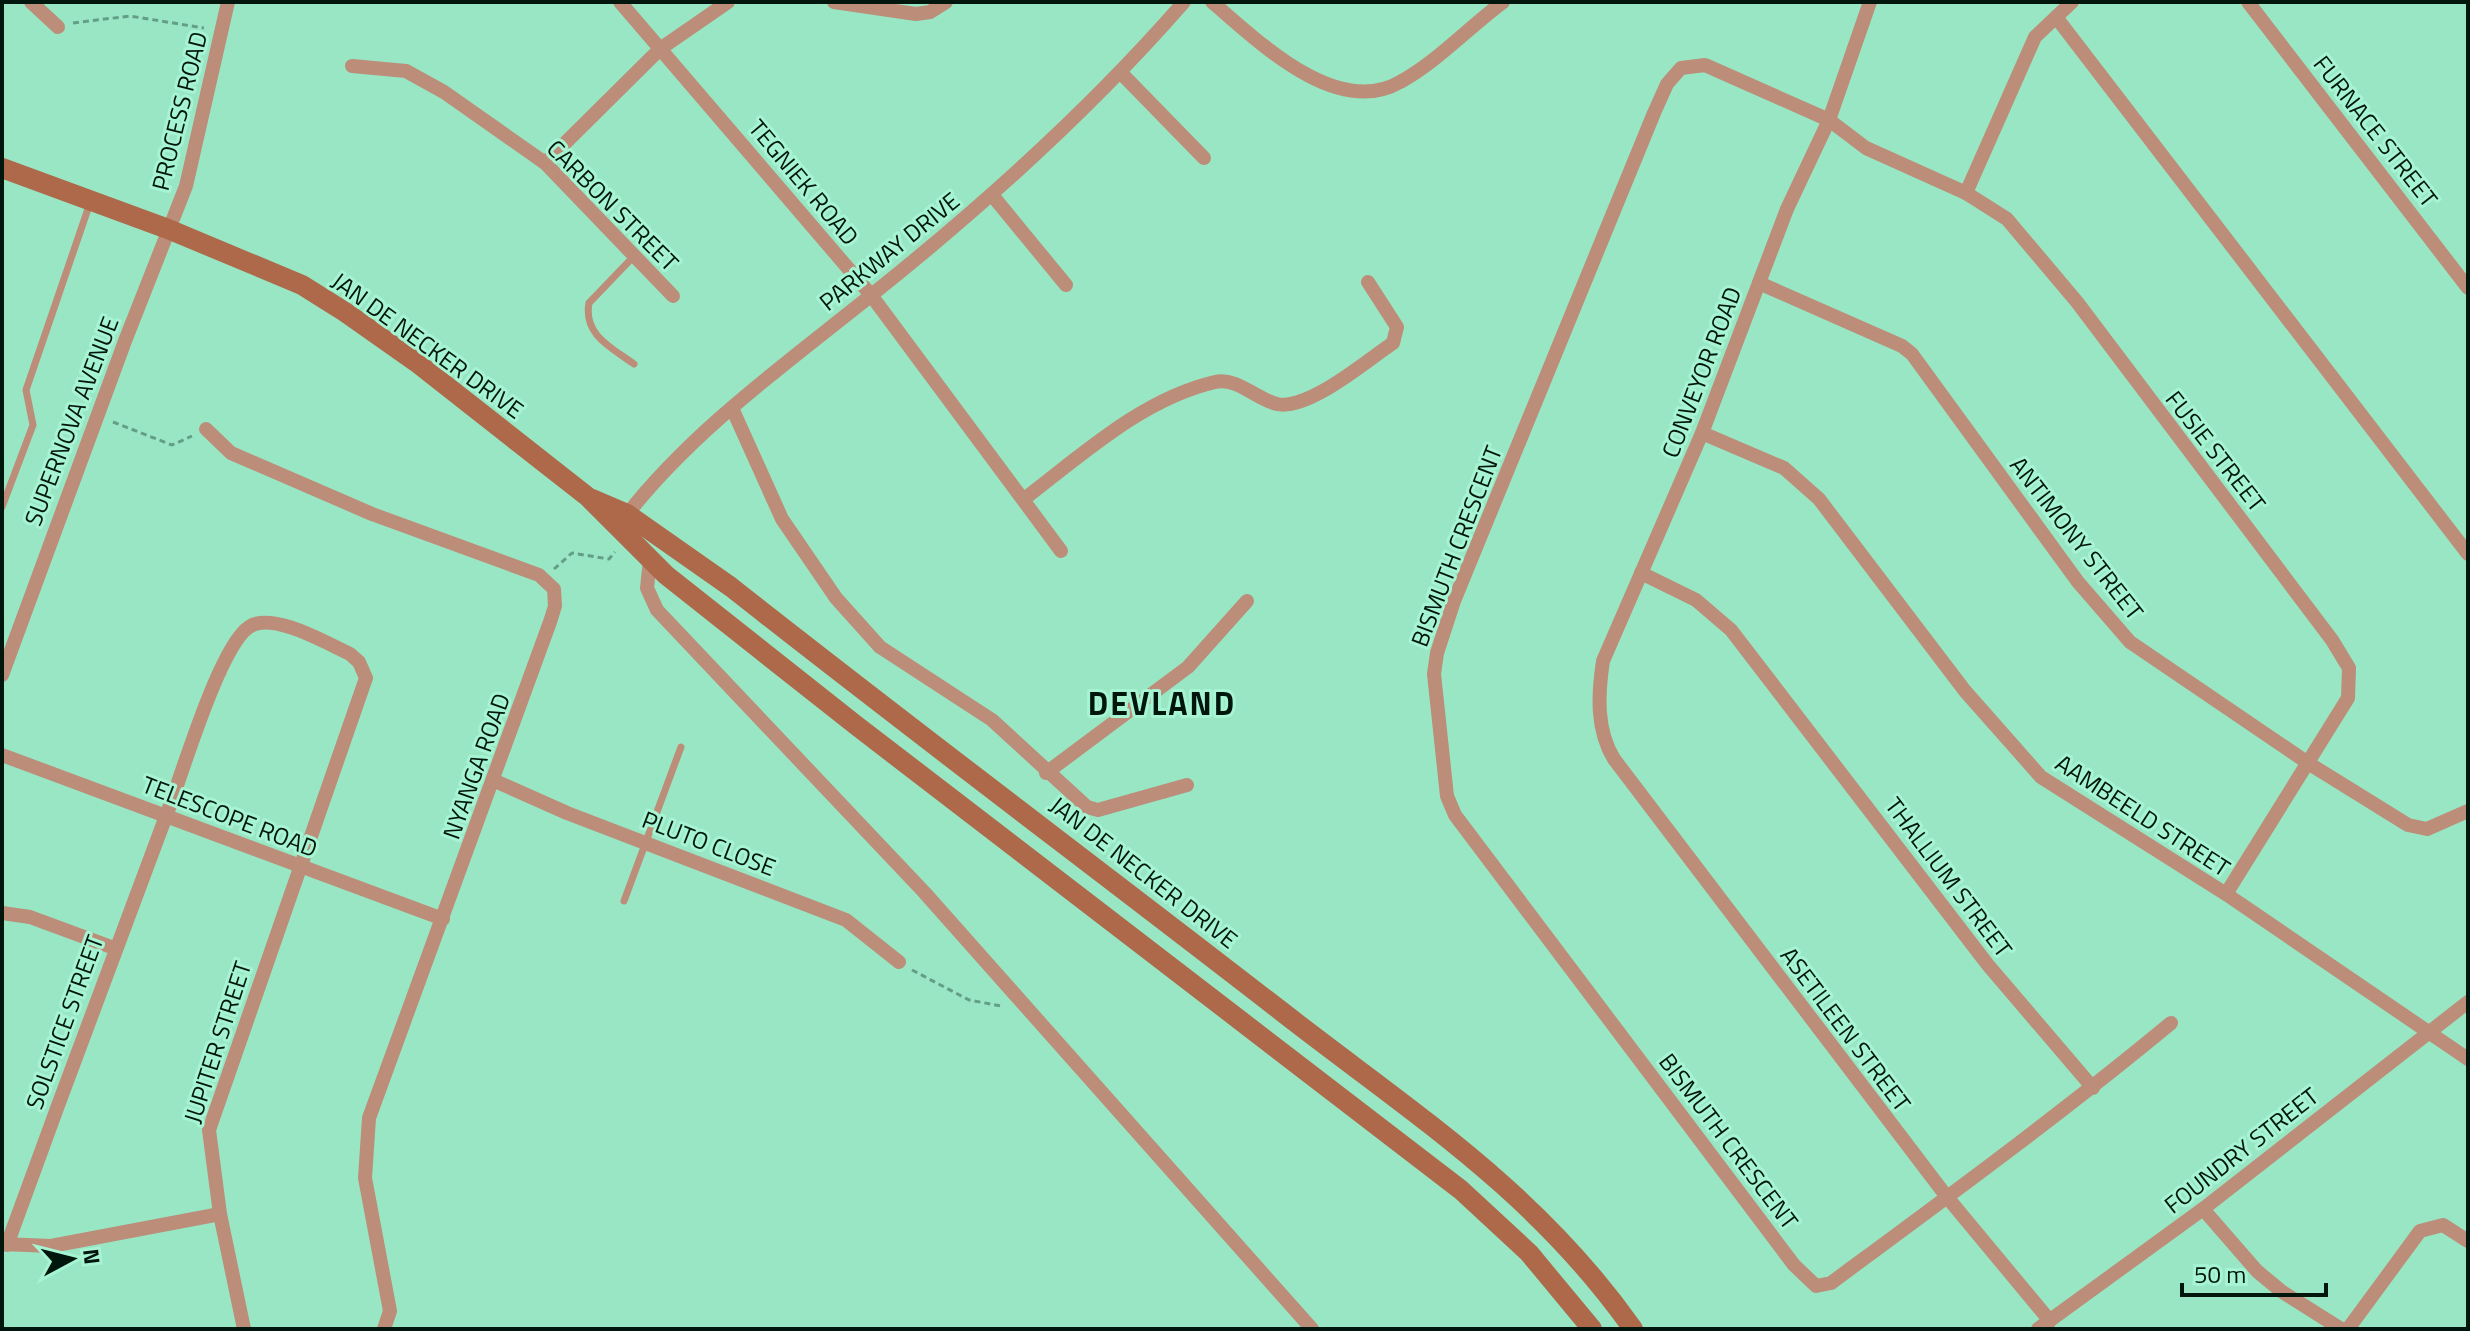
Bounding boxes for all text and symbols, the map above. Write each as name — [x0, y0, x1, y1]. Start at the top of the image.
street label: PROCESS ROAD — [142, 28, 216, 194]
street label: FURNACE STREET — [2305, 47, 2447, 215]
street label: TEGNIEK ROAD — [740, 111, 868, 253]
street label: CARBON STREET — [539, 131, 687, 279]
street label: PARKWAY DRIVE — [811, 183, 967, 319]
street label: JAN DE NECKER DRIVE — [325, 263, 531, 427]
street label: CONVEYOR ROAD — [1652, 281, 1750, 463]
street label: SUPERNOVA AVENUE — [15, 311, 127, 531]
street label: FUSIE STREET — [2157, 383, 2275, 520]
street label: BISMUTH CRESCENT — [1401, 440, 1511, 652]
street label: ANTIMONY STREET — [2002, 448, 2153, 628]
district label: DEVLAND — [1088, 679, 1236, 727]
street label: NYANGA ROAD — [433, 688, 519, 844]
street label: AAMBEELD STREET — [2049, 745, 2238, 885]
street label: TELESCOPE ROAD — [137, 766, 323, 866]
street label: JAN DE NECKER DRIVE — [1042, 787, 1246, 957]
street label: THALLIUM STREET — [1877, 789, 2022, 965]
street label: PLUTO CLOSE — [637, 801, 781, 885]
street label: SOLSTICE STREET — [16, 929, 112, 1114]
street label: ASETILEEN STREET — [1772, 939, 1920, 1119]
street label: JUPITER STREET — [174, 956, 260, 1127]
street label: BISMUTH CRESCENT — [1651, 1045, 1808, 1237]
street label: FOUNDRY STREET — [2156, 1078, 2326, 1222]
north arrow — [32, 1219, 112, 1299]
text: N — [74, 1247, 110, 1266]
scale bar — [2182, 1247, 2326, 1297]
text: 50 m — [2194, 1256, 2246, 1292]

